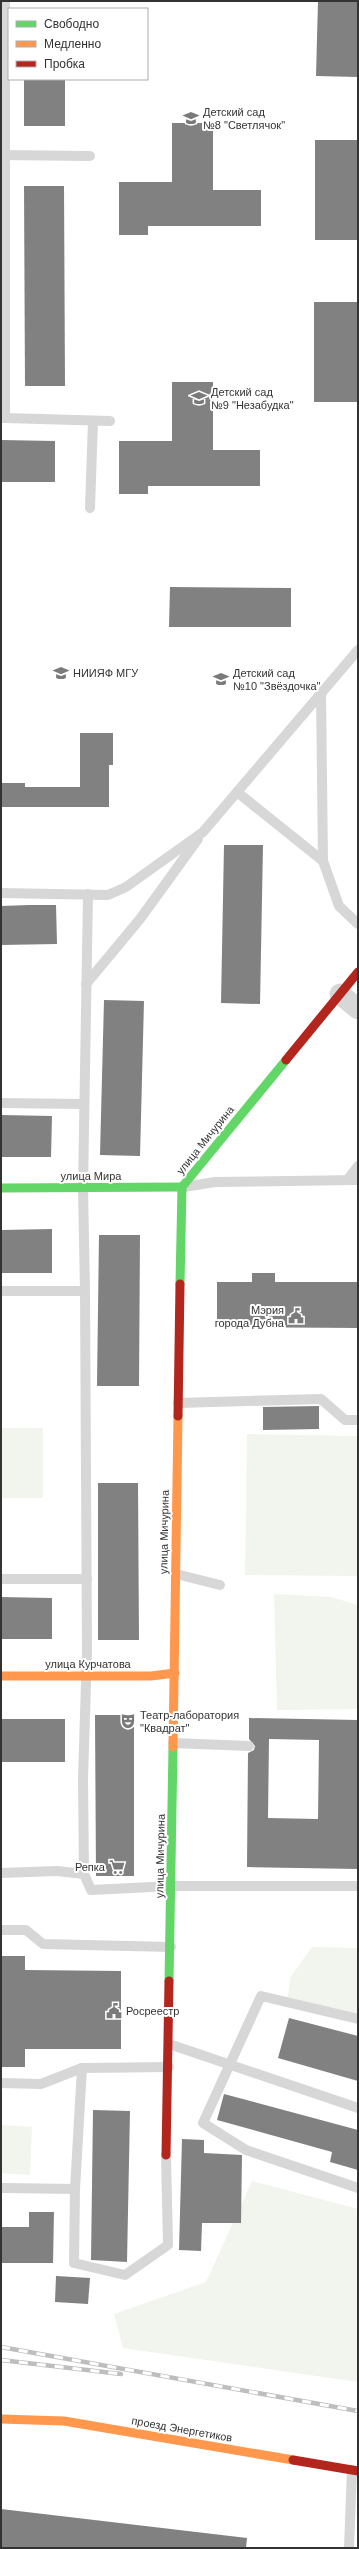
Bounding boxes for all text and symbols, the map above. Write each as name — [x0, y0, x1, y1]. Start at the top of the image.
legend — [8, 8, 148, 80]
text: Свободно — [44, 17, 99, 31]
text: Медленно — [44, 37, 101, 51]
text: Пробка — [44, 57, 85, 71]
place label: Детский сад №8 "Светлячок" — [203, 106, 285, 131]
school or university icon: Детский сад №8 "Светлячок" — [182, 109, 200, 127]
place label: Детский сад №9 "Незабудка" — [211, 386, 294, 411]
school or university icon: Детский сад №9 "Незабудка" — [190, 389, 208, 407]
school or university icon: НИИЯФ МГУ — [52, 664, 70, 682]
place label: НИИЯФ МГУ — [73, 667, 139, 679]
place label: Детский сад №10 "Звёздочка" — [233, 667, 321, 692]
school or university icon: Детский сад №10 "Звёздочка" — [212, 670, 230, 688]
street label: улица Мичурина — [174, 1103, 237, 1176]
street label: улица Мира — [61, 1170, 122, 1182]
place label: Мэрия города Дубна — [215, 1304, 285, 1329]
public building icon: Мэрия города Дубна — [287, 1307, 305, 1325]
street label: улица Мичурина — [157, 1489, 171, 1574]
street label: улица Курчатова — [45, 1658, 132, 1670]
place label: Театр-лаборатория "Квадрат" — [140, 1709, 239, 1734]
theatre icon: Театр-лаборатория "Квадрат" — [119, 1712, 137, 1730]
street label: улица Мичурина — [153, 1813, 167, 1898]
supermarket icon: Репка — [108, 1858, 126, 1876]
place label: Репка — [75, 1861, 106, 1873]
public building icon: Росреестр — [105, 2002, 123, 2020]
place label: Росреестр — [126, 2005, 179, 2017]
street label: проезд Энергетиков — [131, 2414, 233, 2444]

